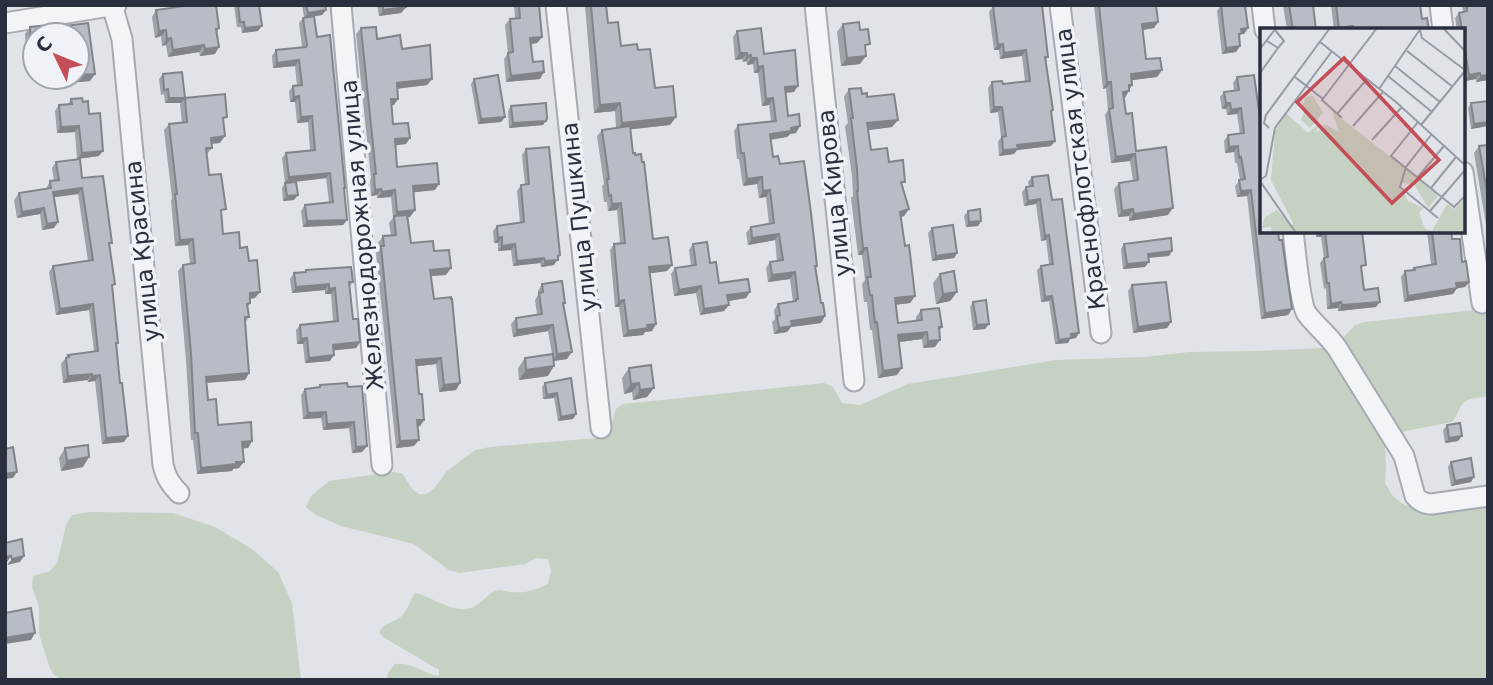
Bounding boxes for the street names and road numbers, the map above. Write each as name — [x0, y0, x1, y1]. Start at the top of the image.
street label: Краснофлотская улица — [1050, 27, 1110, 311]
street label: Железнодорожная улица — [335, 79, 389, 391]
street label: улица Кирова — [812, 108, 856, 278]
street label: улица Пушкина — [556, 121, 602, 313]
street label: улица Красина — [120, 159, 164, 343]

